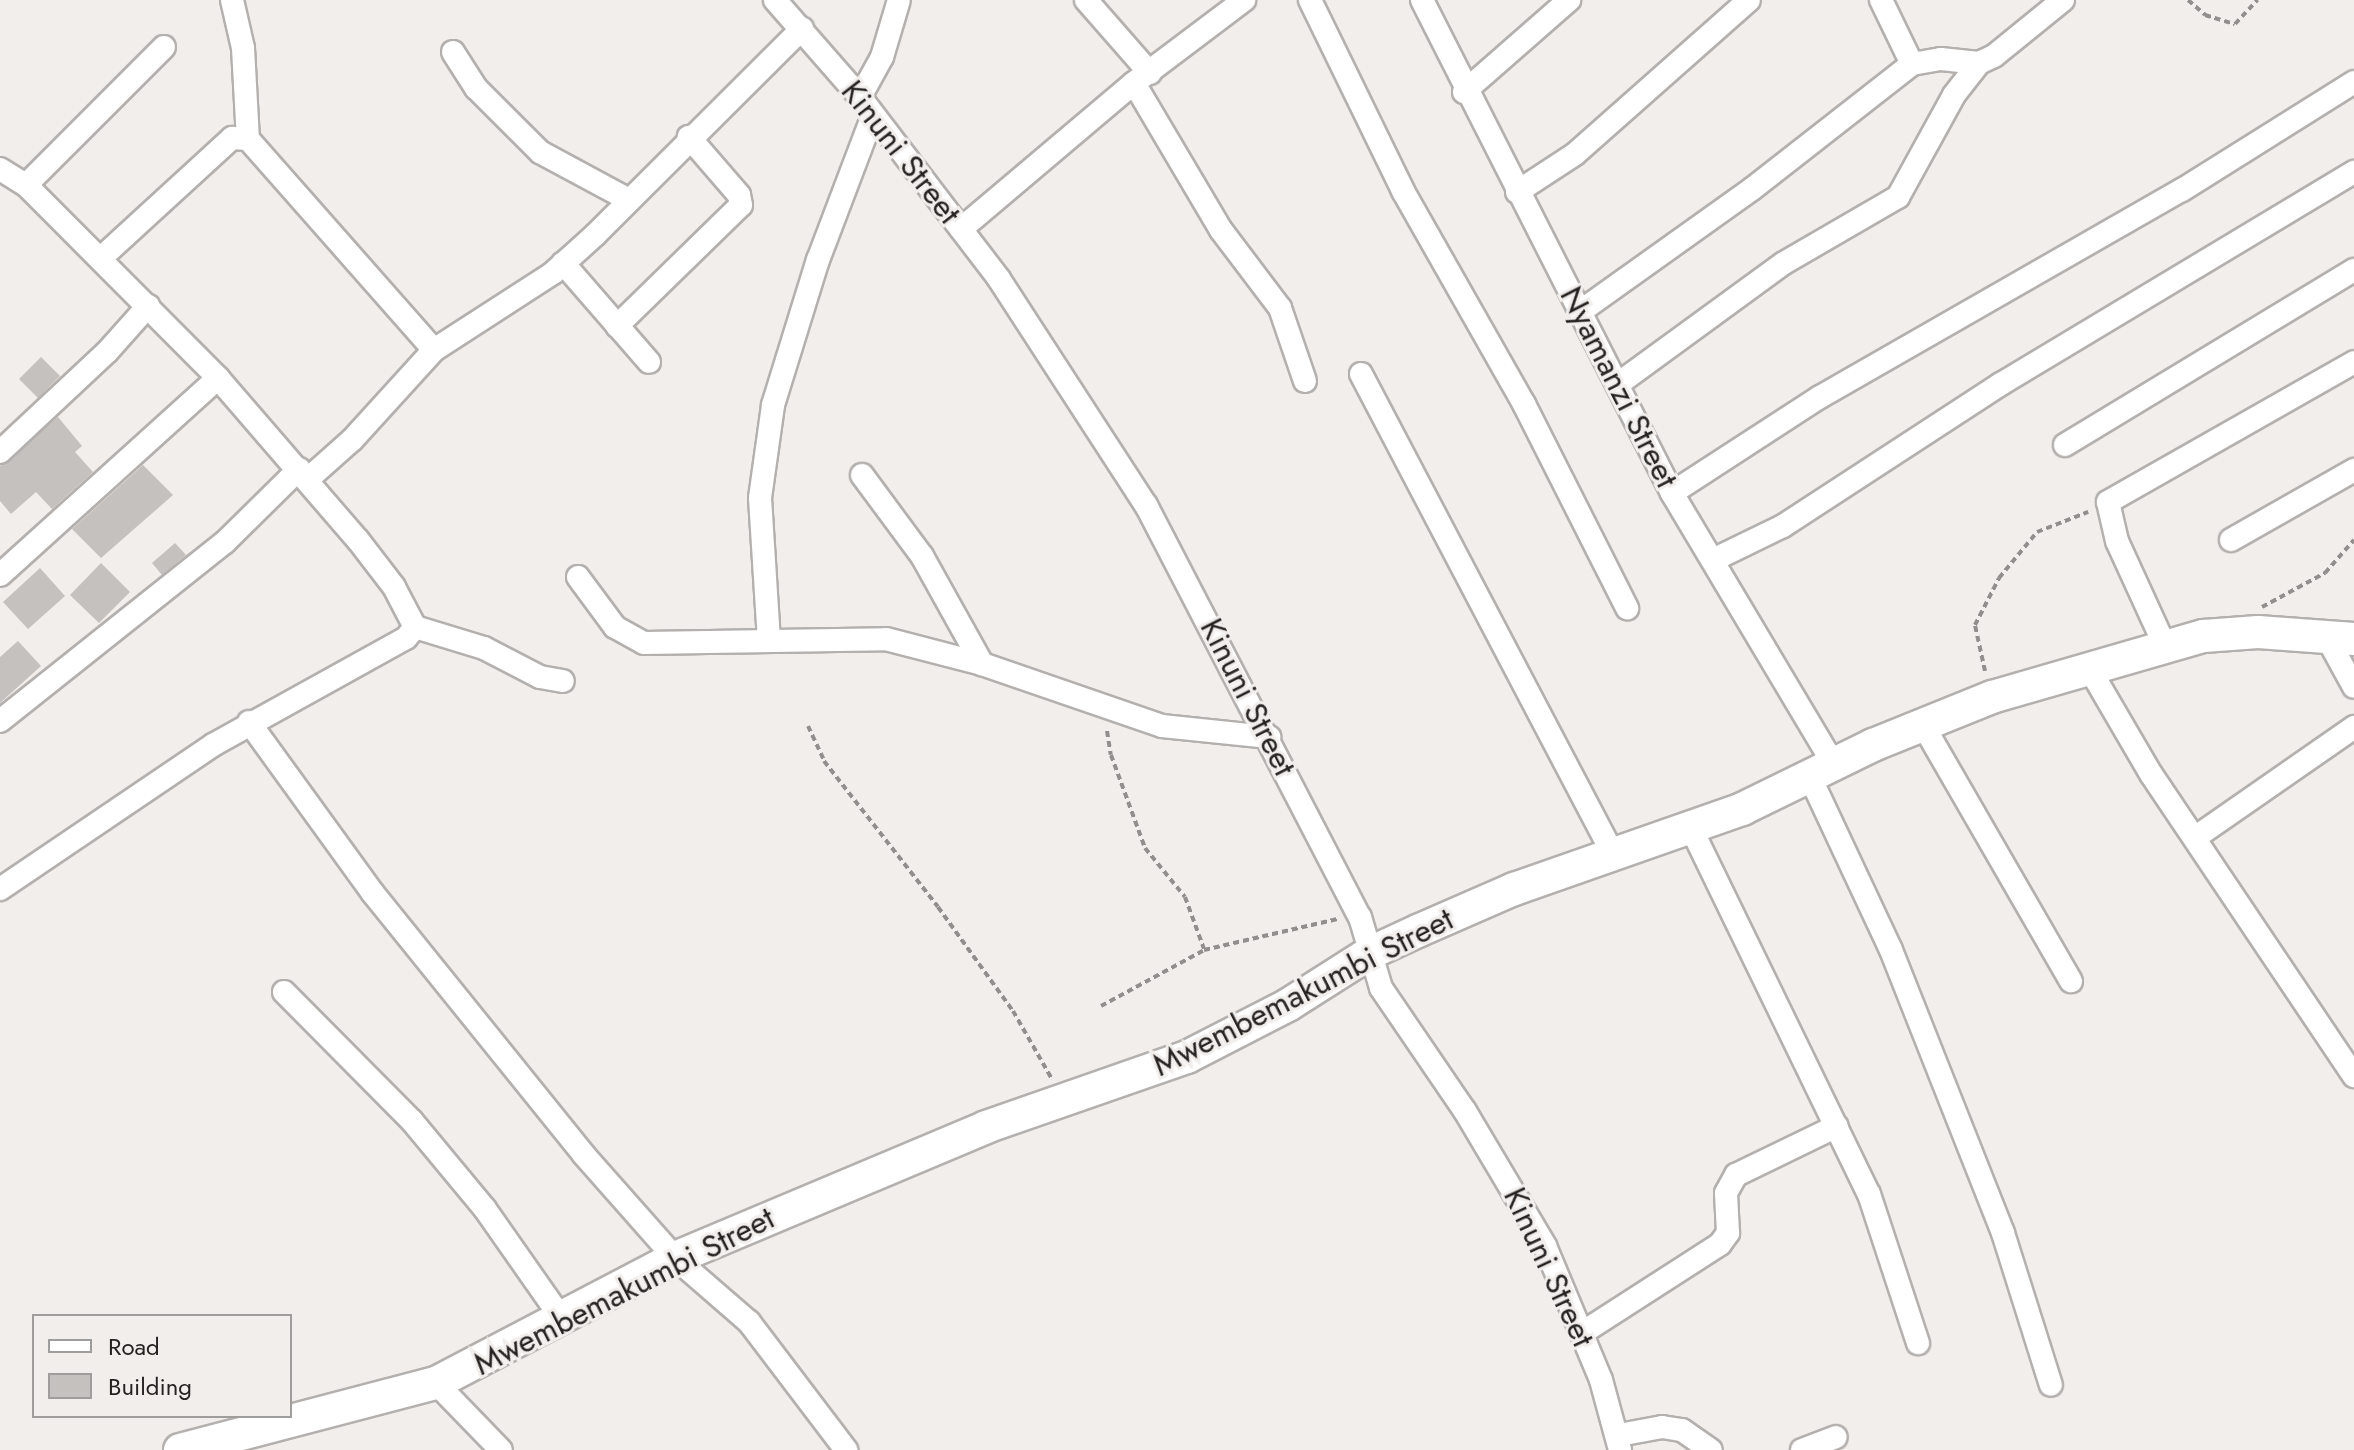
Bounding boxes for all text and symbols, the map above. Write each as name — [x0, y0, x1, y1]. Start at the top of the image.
street label: Kinuni Street — [833, 73, 969, 231]
street label: Nyamanzi Street — [1552, 280, 1686, 494]
street label: Kinuni Street — [1192, 612, 1304, 782]
street label: Mwembemakumbi Street — [1146, 900, 1460, 1084]
street label: Kinuni Street — [1495, 1181, 1603, 1353]
street label: Mwembemakumbi Street — [467, 1199, 781, 1383]
legend — [32, 1314, 292, 1418]
text: Road — [108, 1329, 160, 1364]
text: Building — [108, 1369, 192, 1404]

